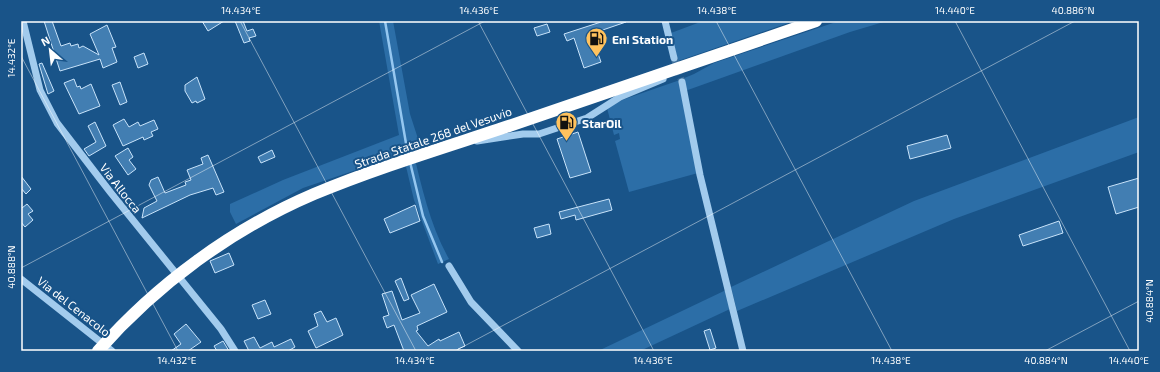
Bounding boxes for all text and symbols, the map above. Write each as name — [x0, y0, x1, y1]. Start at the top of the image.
text: 14.434°E — [221, 4, 261, 16]
text: 14.436°E — [460, 4, 499, 16]
text: 14.438°E — [697, 4, 737, 16]
text: 14.440°E — [935, 4, 975, 16]
text: 40.886°N — [1051, 4, 1095, 16]
fuel station icon: Eni Station — [583, 26, 609, 59]
north arrow — [30, 30, 70, 70]
place label: Eni Station — [612, 32, 673, 46]
text: N — [39, 33, 52, 48]
text: 14.432°E — [5, 38, 17, 77]
street label: Strada Statale 268 del Vesuvio — [353, 103, 514, 171]
fuel station icon: StarOil — [554, 110, 580, 143]
place label: StarOil — [582, 116, 621, 130]
street label: Via Allocca — [97, 160, 145, 216]
text: 40.888°N — [5, 245, 17, 289]
street label: Via del Cenacolo — [35, 273, 113, 339]
text: 40.884°N — [1143, 279, 1155, 323]
text: 14.432°E — [158, 354, 197, 366]
text: 14.434°E — [395, 354, 435, 366]
text: 14.436°E — [634, 354, 673, 366]
text: 14.438°E — [871, 354, 911, 366]
text: 40.884°N — [1024, 354, 1068, 366]
text: 14.440°E — [1109, 354, 1149, 366]

